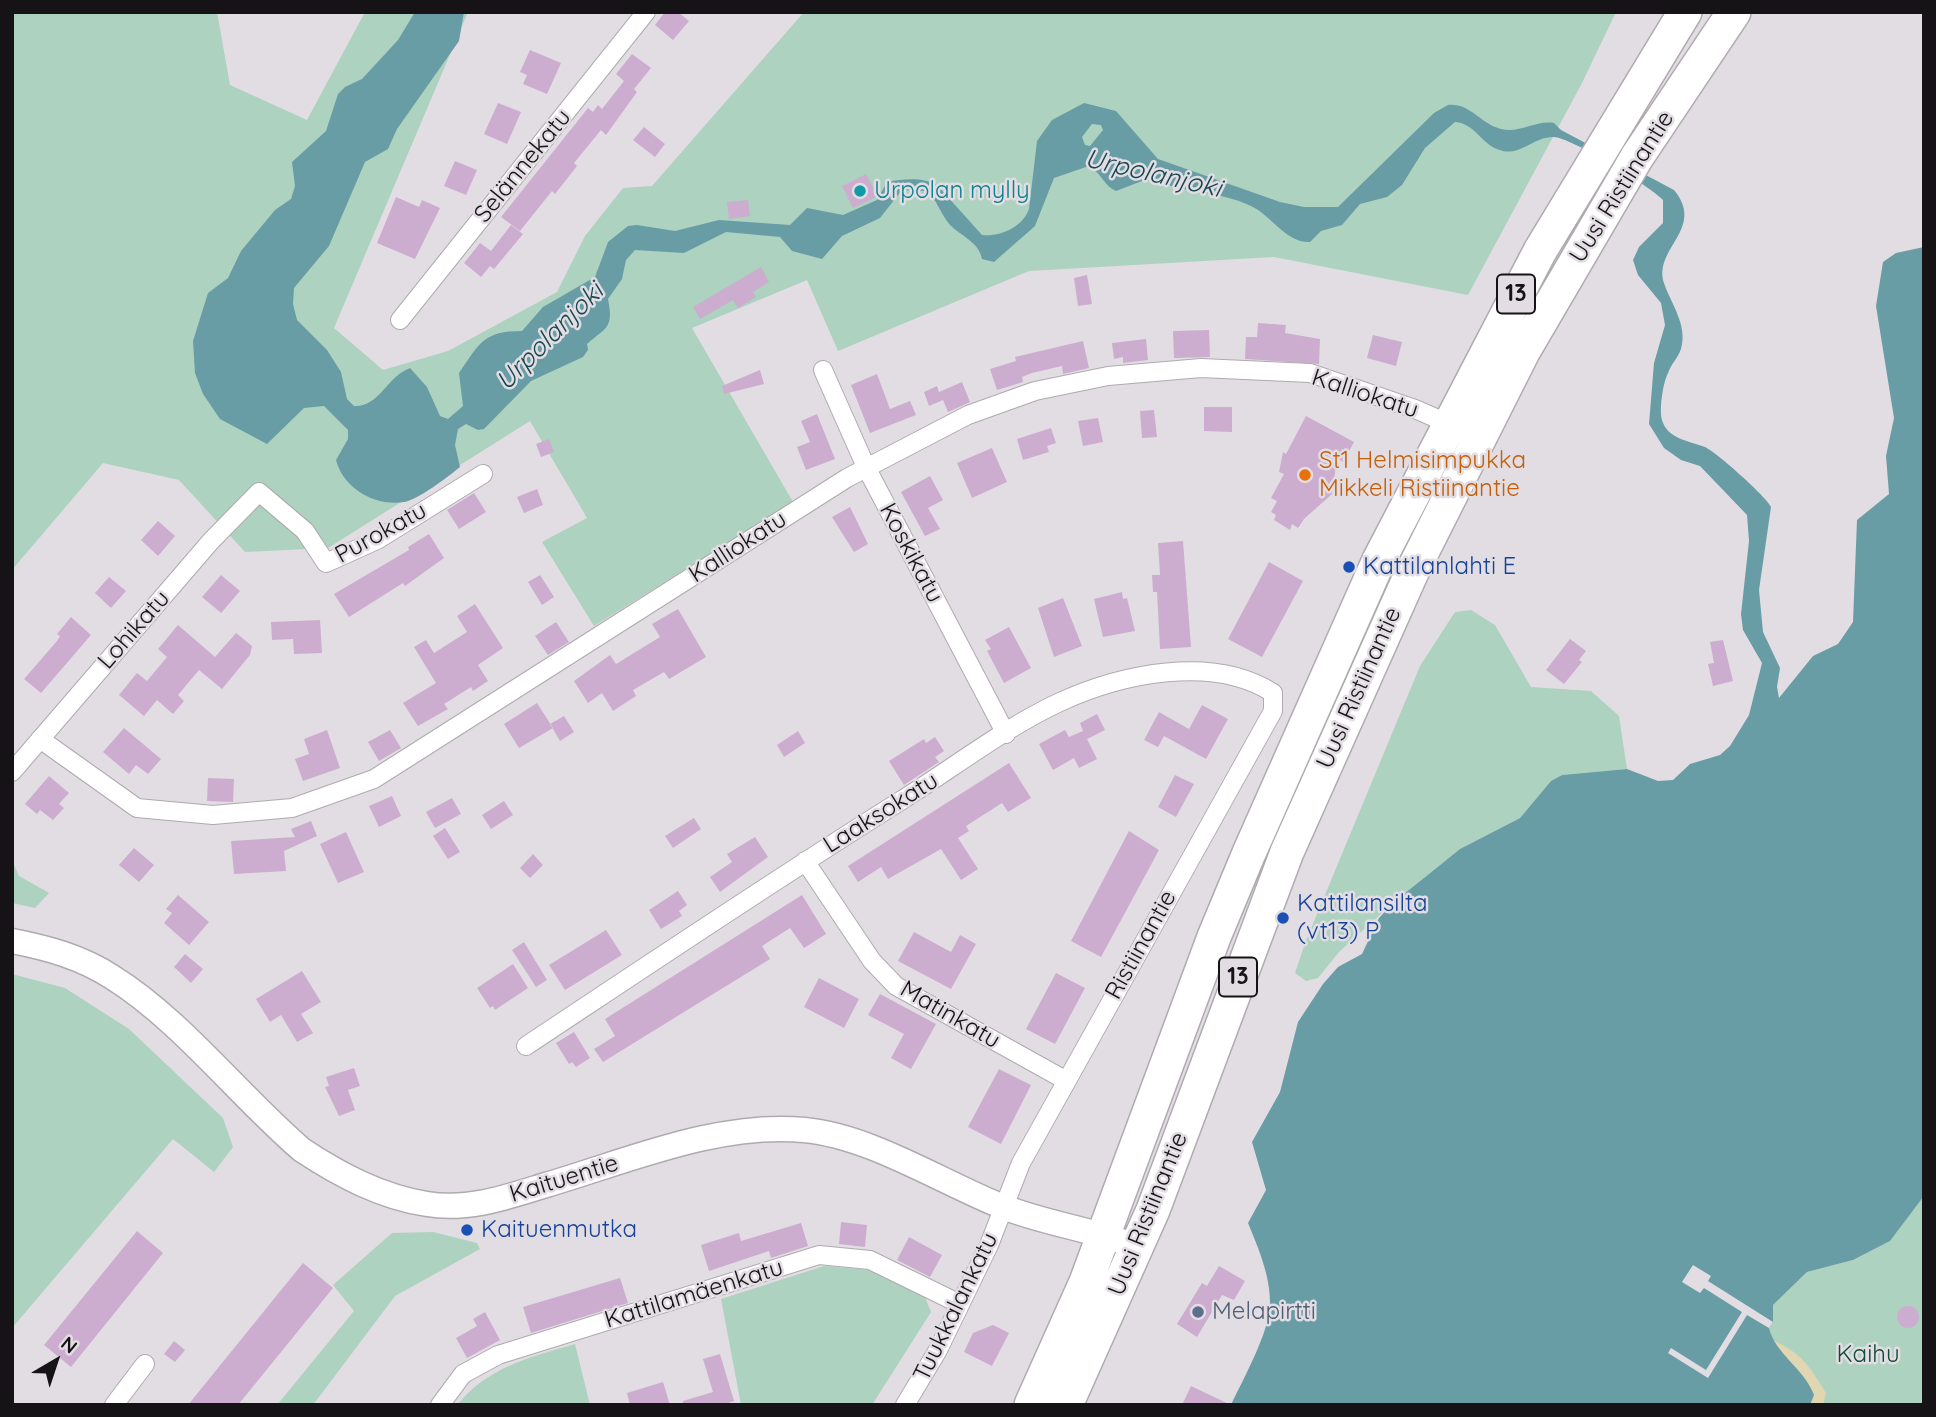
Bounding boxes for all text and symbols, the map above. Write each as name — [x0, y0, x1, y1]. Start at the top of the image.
street label: Selännekatu — [469, 104, 577, 228]
street label: Uusi Ristiinantie — [1564, 106, 1680, 268]
water label: Urpolanjoki — [1082, 143, 1224, 205]
place label: Urpolan mylly — [874, 177, 1030, 205]
marker: Urpolan mylly — [852, 183, 868, 199]
road number: 13 — [1497, 274, 1535, 314]
water label: Urpolanjoki — [490, 277, 610, 397]
street label: Kalliokatu — [1308, 363, 1422, 425]
place label: St1 Helmisimpukka Mikkeli Ristiinantie — [1319, 447, 1526, 503]
marker: St1 Helmisimpukka Mikkeli Ristiinantie — [1297, 467, 1313, 483]
street label: Purokatu — [330, 496, 432, 570]
street label: Koskikatu — [873, 498, 949, 608]
street label: Kalliokatu — [684, 505, 792, 589]
place label: Kattilanlahti E — [1363, 553, 1516, 581]
marker: Kattilanlahti E — [1341, 559, 1357, 575]
street label: Lohikatu — [92, 585, 176, 675]
street label: Uusi Ristiinantie — [1311, 603, 1407, 773]
street label: Laaksokatu — [818, 766, 944, 860]
street label: Ristiinantie — [1099, 886, 1183, 1004]
place label: Kattilansilta (vt13) P — [1297, 890, 1428, 946]
marker: Kattilansilta (vt13) P — [1275, 910, 1291, 926]
road number: 13 — [1219, 958, 1257, 996]
street label: Matinkatu — [895, 975, 1005, 1055]
street label: Uusi Ristiinantie — [1102, 1128, 1194, 1300]
street label: Kaituentie — [506, 1149, 622, 1209]
place label: Kaituenmutka — [481, 1216, 637, 1244]
marker: Kaituenmutka — [459, 1222, 475, 1238]
street label: Tuukkalankatu — [908, 1228, 1004, 1386]
street label: Kattilamäenkatu — [601, 1253, 787, 1335]
place label: Melapirtti — [1212, 1298, 1316, 1326]
marker: Melapirtti — [1190, 1304, 1206, 1320]
north arrow — [21, 1326, 91, 1396]
text: N — [56, 1331, 82, 1358]
park label: Kaihu — [1836, 1341, 1900, 1369]

